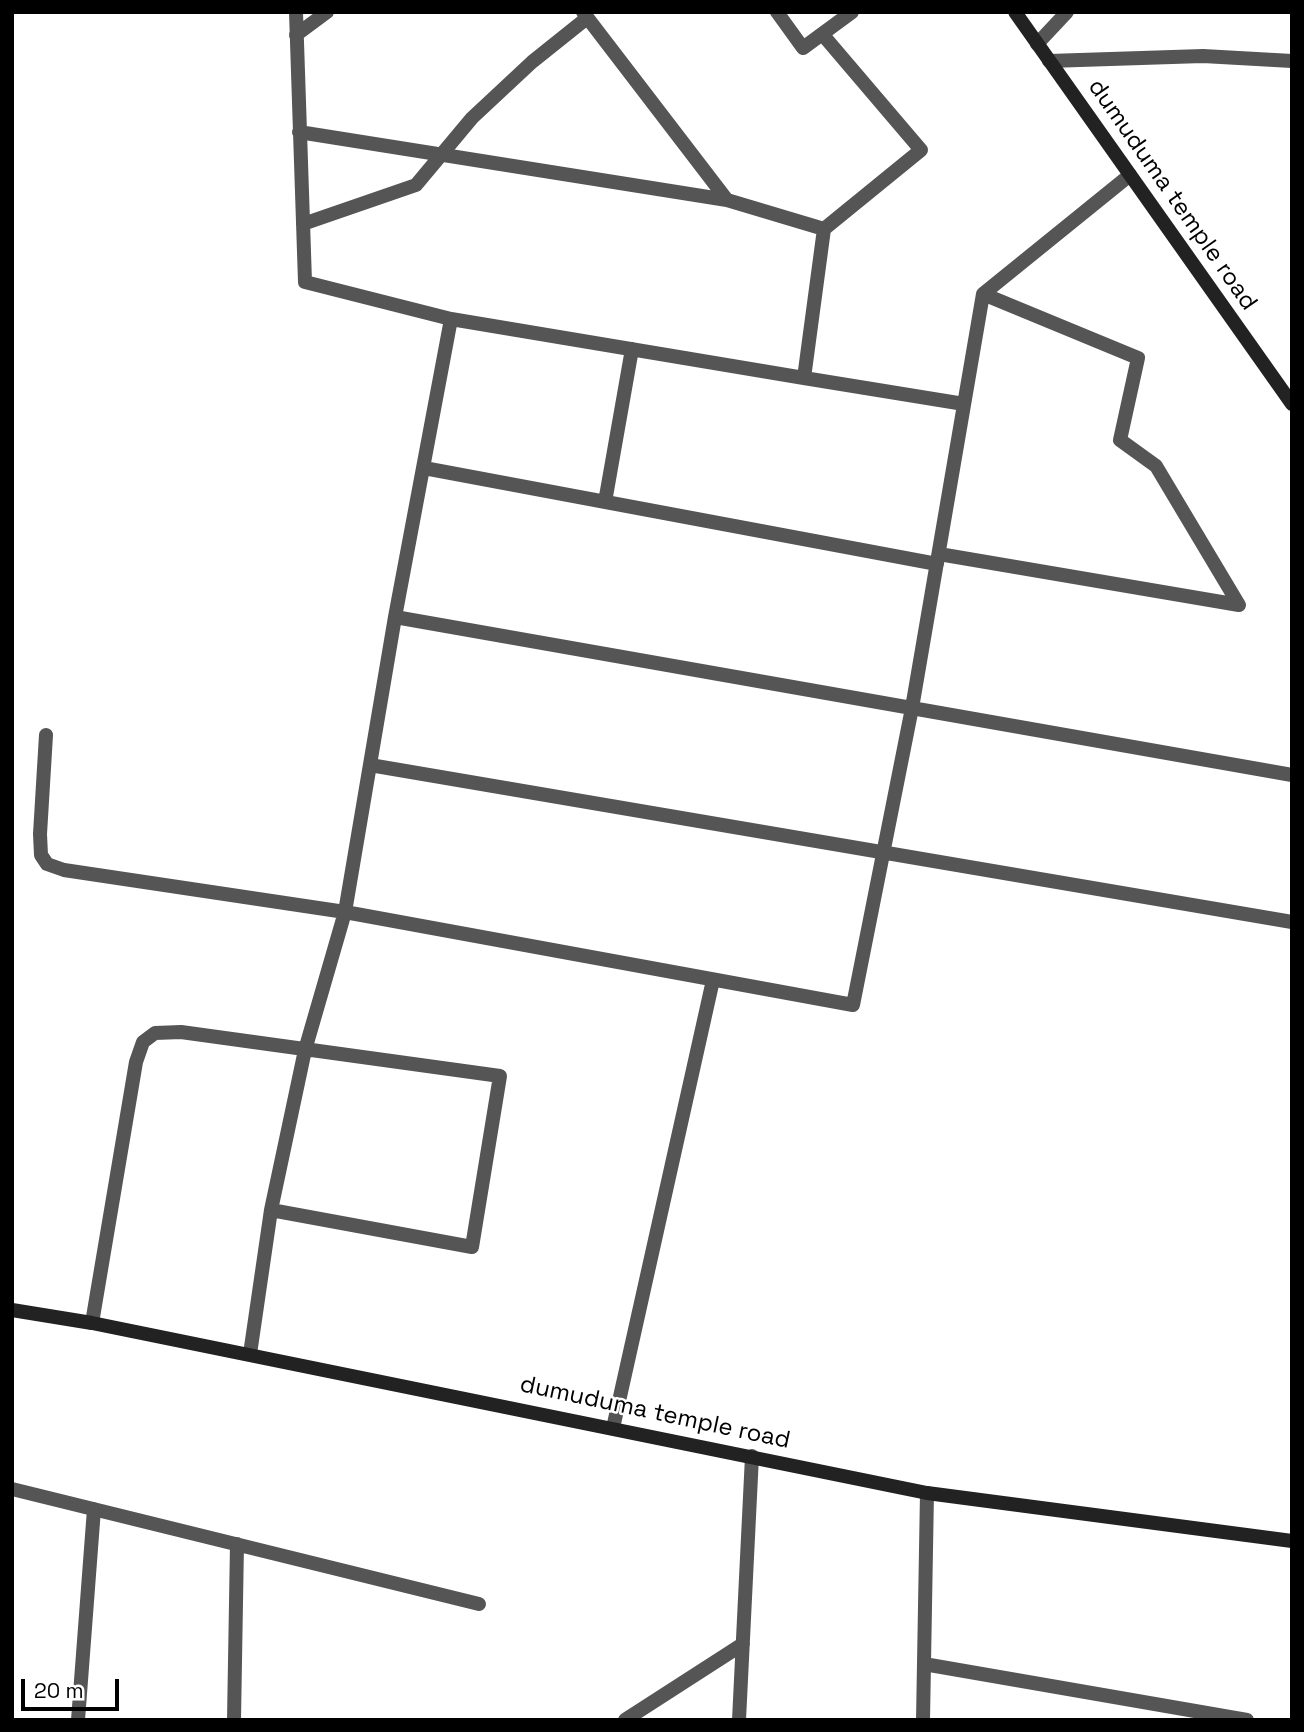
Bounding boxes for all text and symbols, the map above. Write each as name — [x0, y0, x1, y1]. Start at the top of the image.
street label: dumuduma temple road — [1081, 74, 1263, 316]
street label: dumuduma temple road — [517, 1370, 793, 1456]
scale bar — [24, 1666, 122, 1710]
text: 20 m — [34, 1677, 84, 1704]

